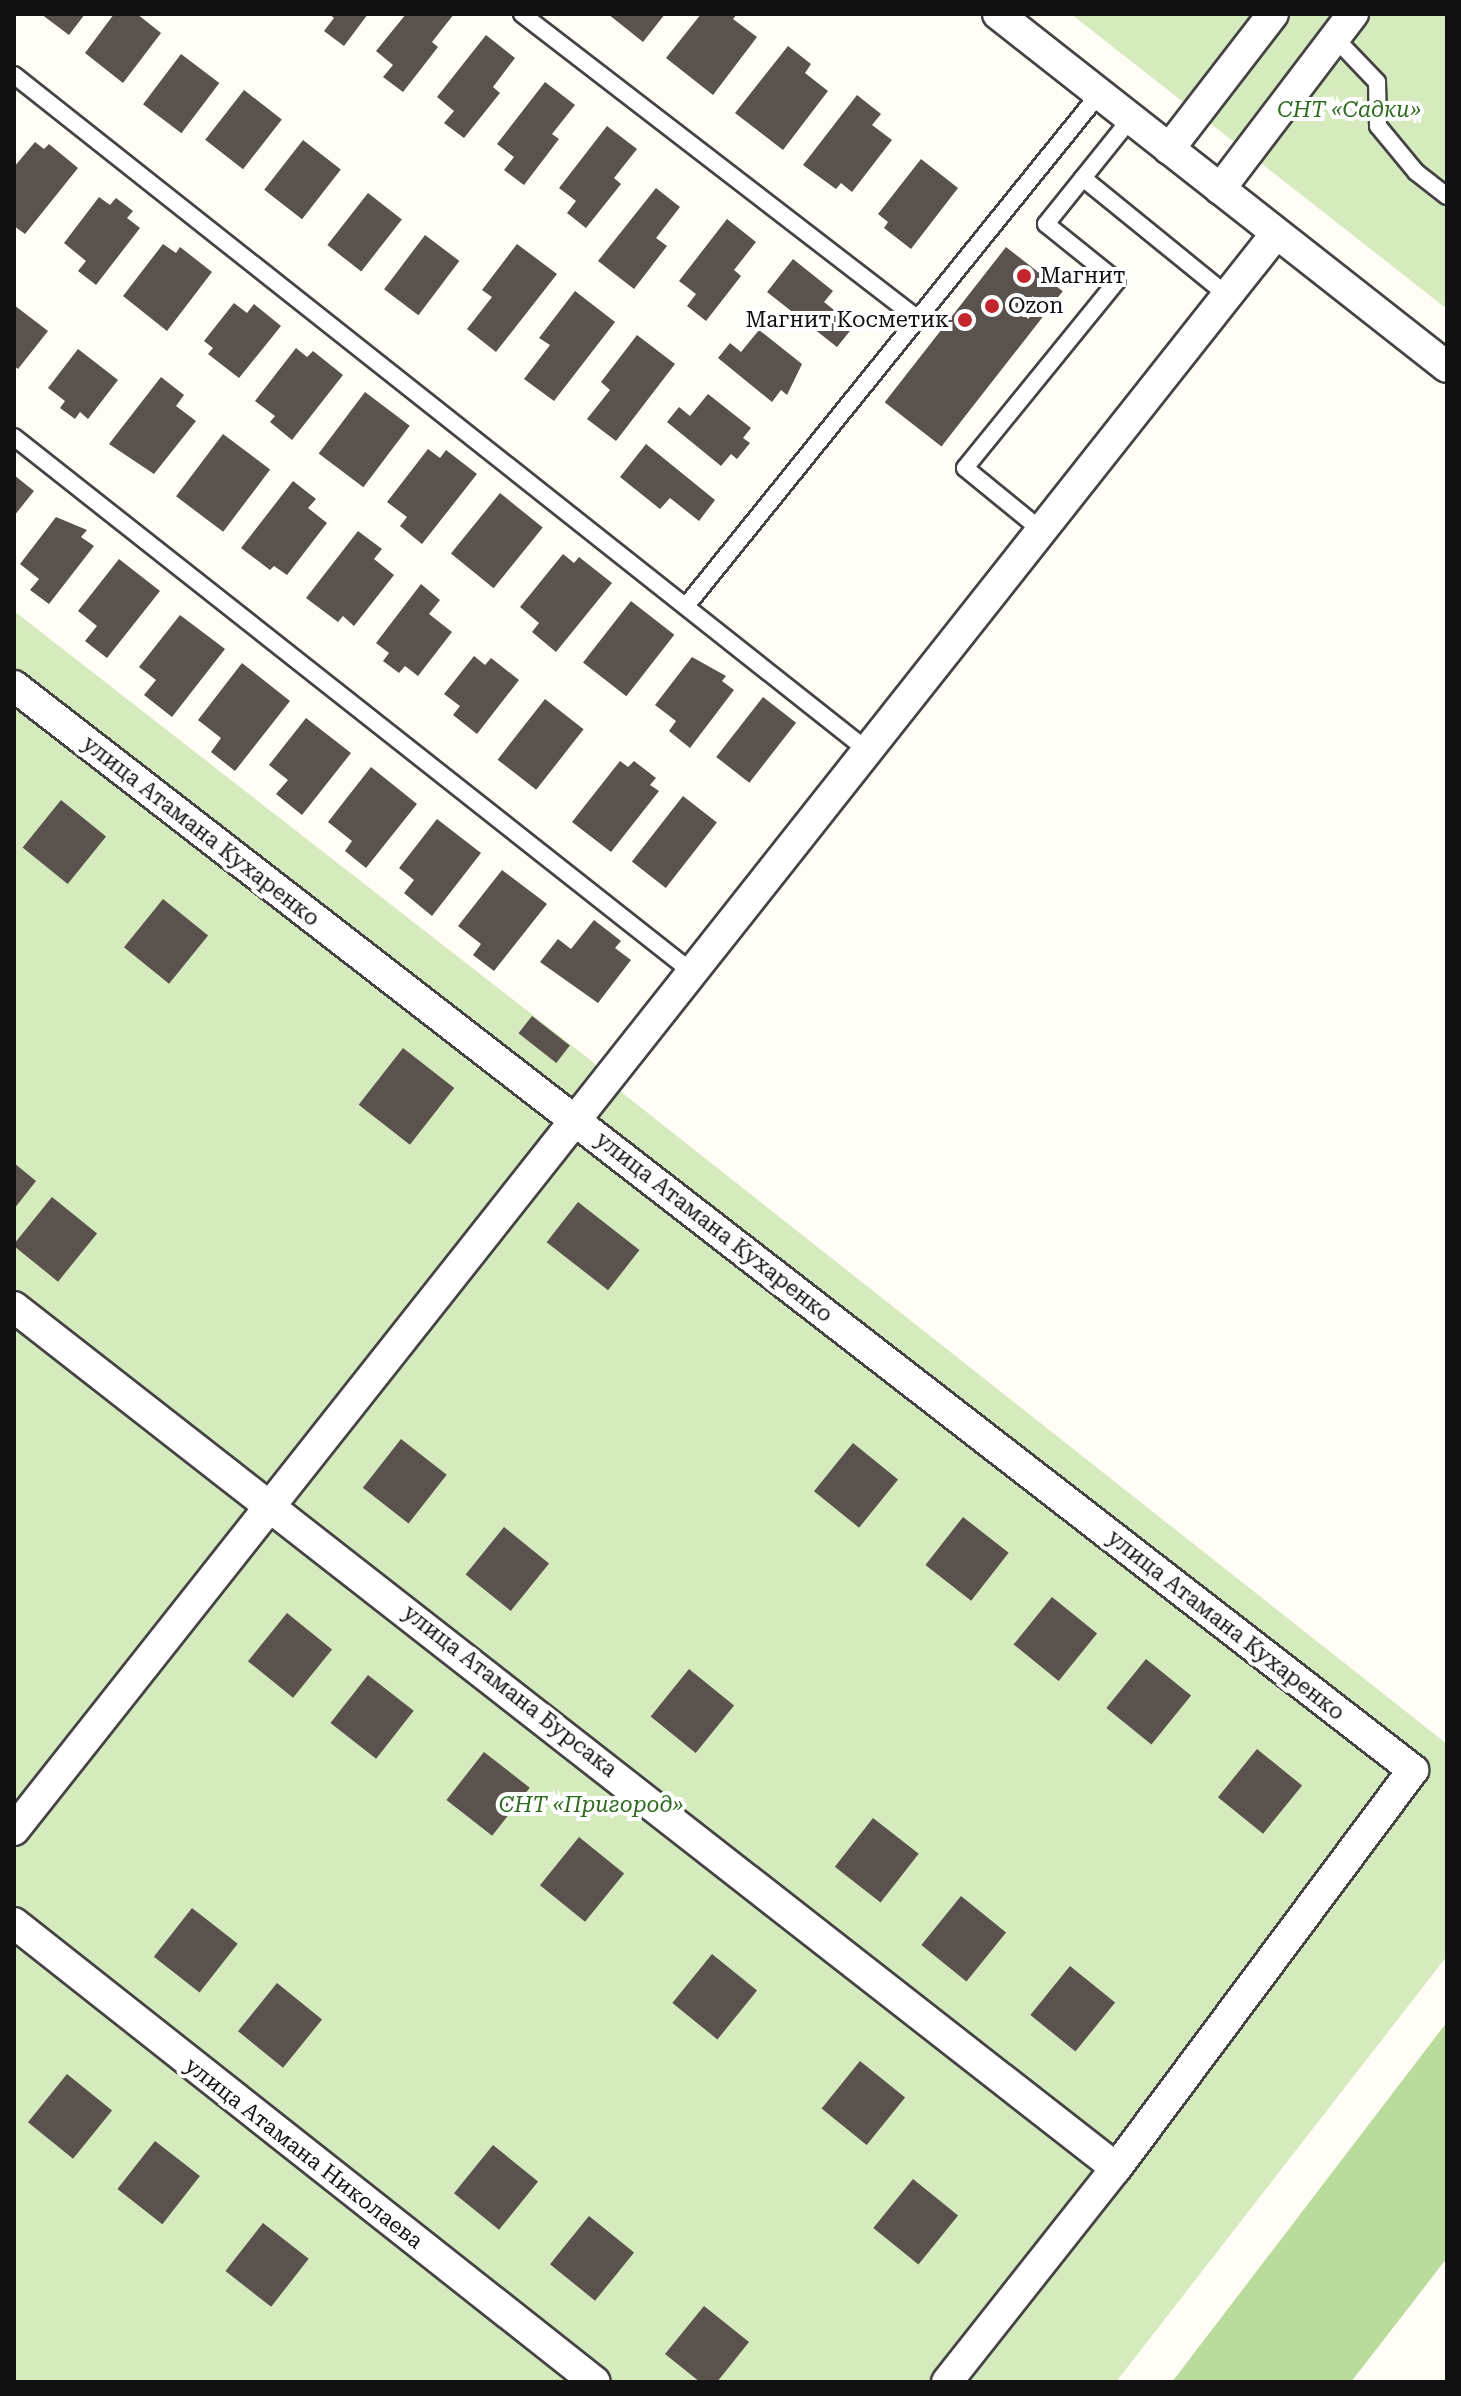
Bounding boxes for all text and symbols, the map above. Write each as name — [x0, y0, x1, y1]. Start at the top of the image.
park label: СНТ «Садки» — [1277, 97, 1421, 123]
place label: Магнит — [1040, 263, 1125, 289]
marker: Магнит — [1015, 267, 1033, 285]
place label: Ozon — [1008, 293, 1064, 319]
marker: Ozon — [983, 297, 1001, 315]
place label: Магнит Косметик — [746, 307, 949, 333]
marker: Магнит Косметик — [956, 311, 974, 329]
street label: улица Атамана Кухаренко — [77, 730, 325, 932]
street label: улица Атамана Кухаренко — [590, 1126, 838, 1328]
street label: улица Атамана Кухаренко — [1102, 1524, 1350, 1726]
street label: улица Атамана Бурсака — [398, 1599, 622, 1783]
park label: СНТ «Пригород» — [499, 1792, 683, 1818]
street label: улица Атамана Николаева — [180, 2052, 428, 2254]

